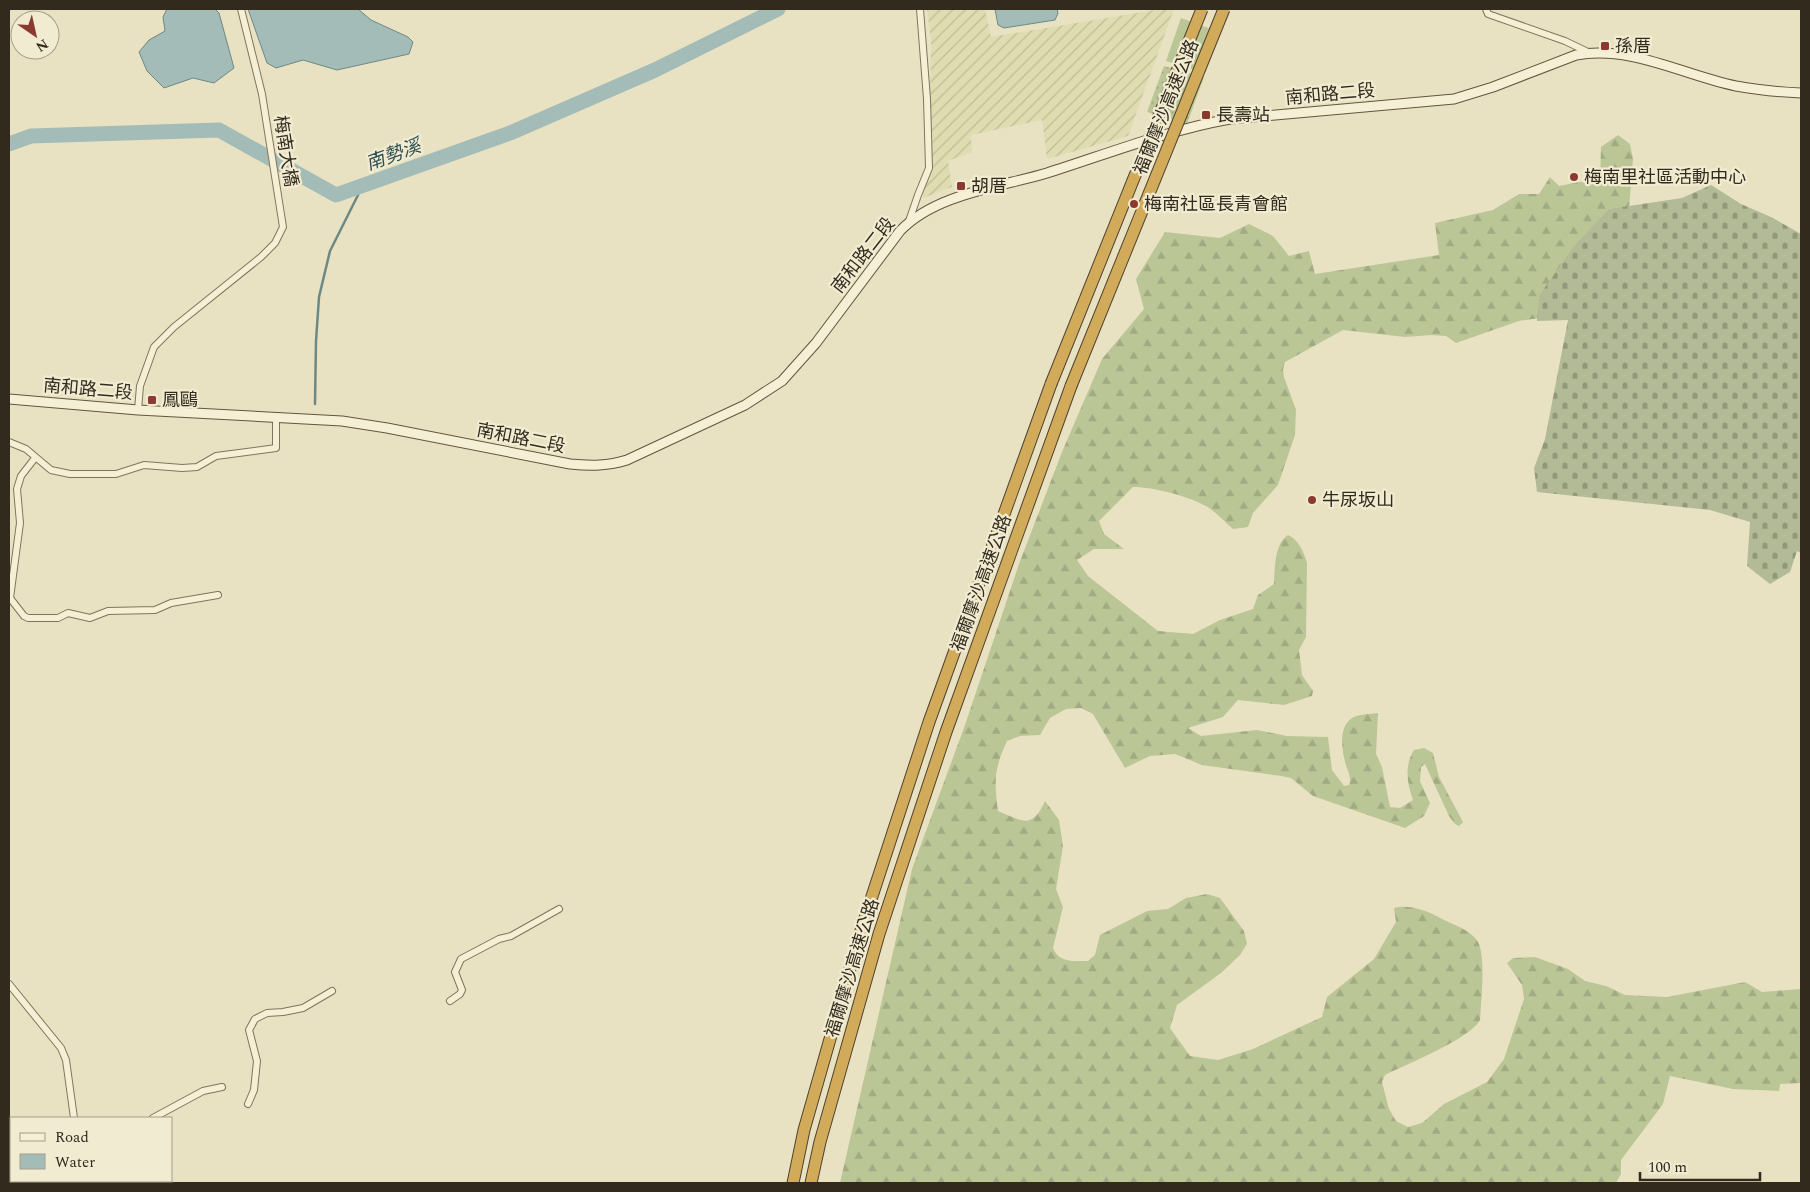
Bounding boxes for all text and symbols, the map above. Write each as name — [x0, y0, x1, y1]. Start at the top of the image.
north arrow — [10, 10, 60, 60]
text: N — [31, 33, 53, 57]
place label: 孫厝 — [1615, 33, 1651, 60]
street label: 福爾摩沙高速公路 — [1127, 35, 1206, 179]
marker: 孫厝 — [1599, 40, 1611, 52]
street label: 南和路二段 — [1284, 77, 1376, 112]
place label: 長壽站 — [1216, 102, 1270, 129]
marker: 長壽站 — [1200, 109, 1212, 121]
street label: 梅南大橋 — [267, 113, 304, 189]
water label: 南勢溪 — [362, 131, 428, 179]
place label: 梅南里社區活動中心 — [1584, 164, 1746, 191]
marker: 梅南里社區活動中心 — [1568, 171, 1580, 183]
place label: 胡厝 — [971, 173, 1007, 200]
marker: 胡厝 — [955, 180, 967, 192]
place label: 梅南社區長青會館 — [1144, 191, 1288, 218]
marker: 梅南社區長青會館 — [1128, 198, 1140, 210]
street label: 南和路二段 — [825, 212, 902, 299]
street label: 南和路二段 — [42, 372, 134, 407]
place label: 鳳鷗 — [162, 387, 198, 414]
marker: 鳳鷗 — [146, 394, 158, 406]
street label: 南和路二段 — [474, 417, 568, 460]
place label: 牛尿坂山 — [1322, 487, 1394, 514]
marker: 牛尿坂山 — [1306, 494, 1318, 506]
street label: 福爾摩沙高速公路 — [944, 511, 1019, 655]
street label: 福爾摩沙高速公路 — [819, 895, 886, 1041]
legend — [10, 1117, 172, 1182]
text: Road — [55, 1126, 89, 1149]
scale bar — [1640, 1150, 1760, 1182]
text: Water — [55, 1151, 95, 1174]
text: 100 m — [1648, 1156, 1687, 1179]

